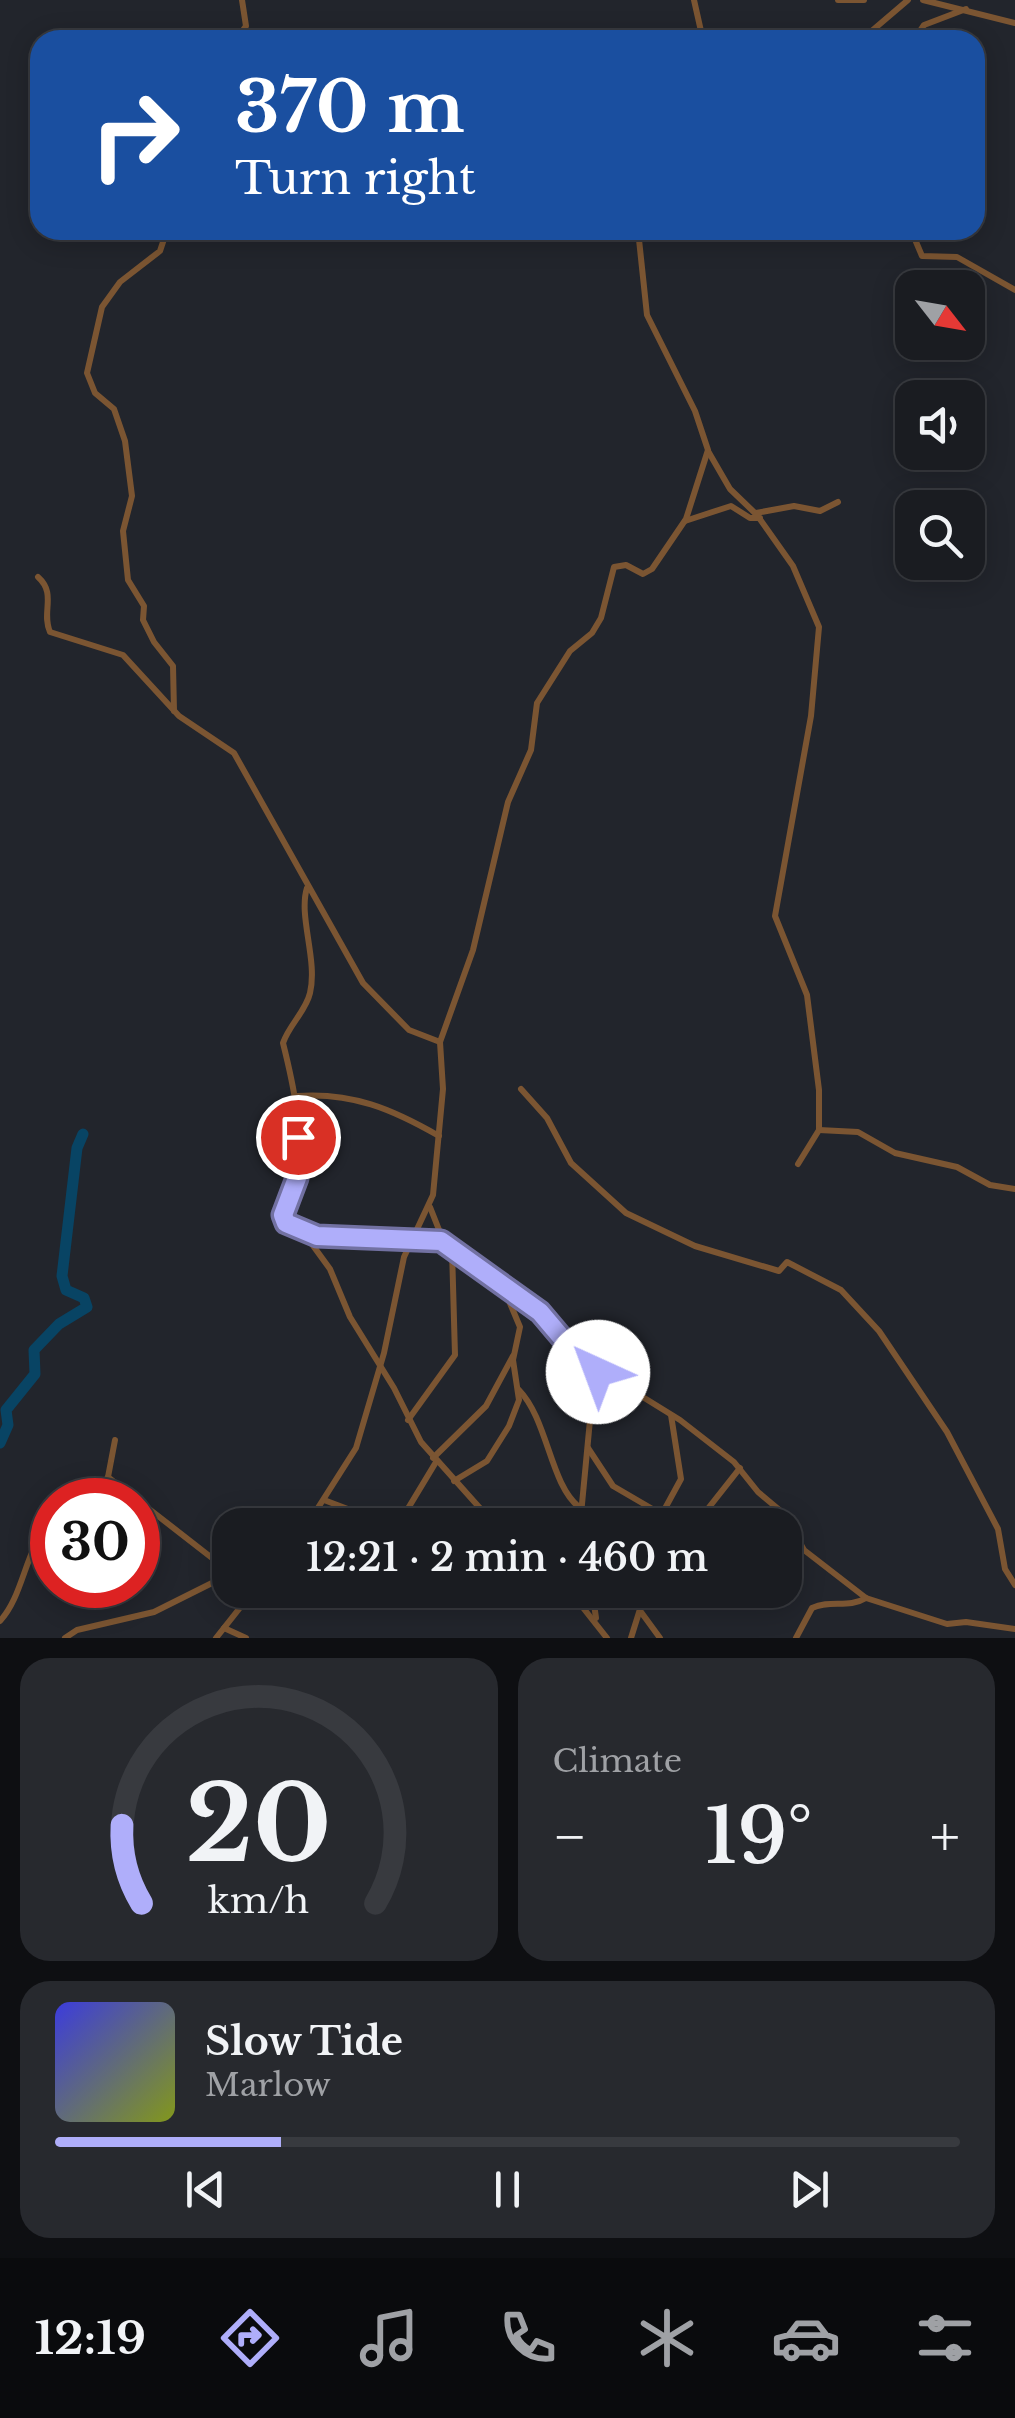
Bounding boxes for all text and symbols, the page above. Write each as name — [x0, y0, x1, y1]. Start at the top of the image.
text: 370 m — [235, 64, 465, 151]
icon: right — [70, 70, 200, 200]
text: Turn right — [235, 150, 476, 206]
north arrow — [895, 270, 985, 360]
map controls — [895, 270, 985, 580]
button: sound — [895, 380, 985, 470]
button: search — [895, 490, 985, 580]
pin — [256, 1095, 341, 1180]
icon: arrive — [271, 1110, 326, 1165]
position arrow — [546, 1320, 650, 1424]
speed limit sign: 30 — [30, 1478, 160, 1608]
text: 12:21 · 2 min · 460 m — [306, 1534, 708, 1581]
text: Climate — [553, 1741, 682, 1781]
text: 20 — [186, 1760, 332, 1889]
text: 19° — [705, 1790, 813, 1883]
text: − — [553, 1803, 587, 1871]
text: + — [930, 1803, 960, 1871]
text: km/h — [208, 1878, 309, 1923]
text: Slow Tide — [205, 2018, 403, 2065]
text: Marlow — [205, 2065, 331, 2105]
icon: previous — [178, 2162, 233, 2217]
icon: pause — [480, 2162, 535, 2217]
icon: next — [782, 2162, 837, 2217]
icon: directions — [215, 2303, 285, 2373]
icon: music — [354, 2303, 424, 2373]
icon: phone — [493, 2303, 563, 2373]
icon: climate — [632, 2303, 702, 2373]
icon: car — [771, 2303, 841, 2373]
icon: filters — [910, 2303, 980, 2373]
text: 12:19 — [35, 2310, 146, 2366]

